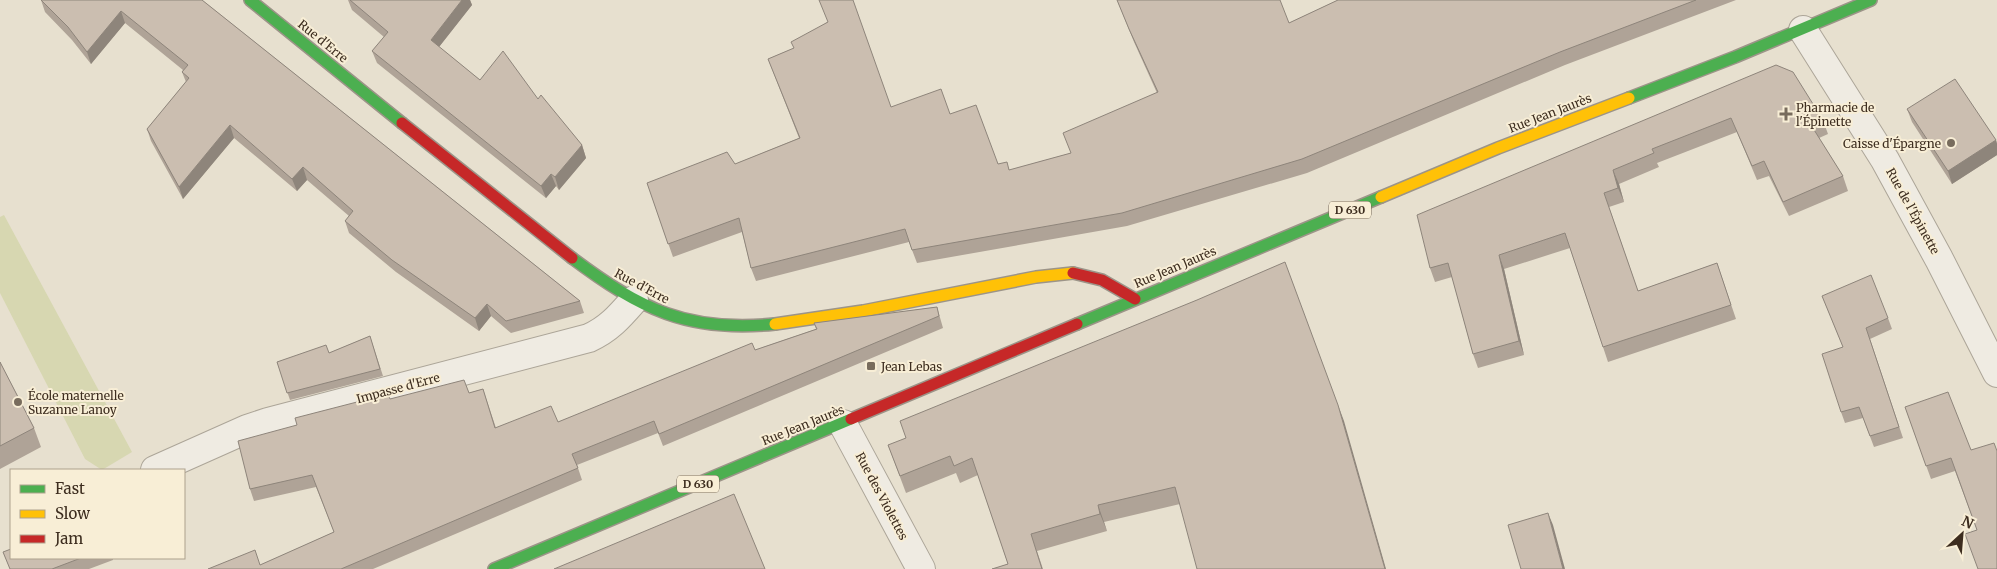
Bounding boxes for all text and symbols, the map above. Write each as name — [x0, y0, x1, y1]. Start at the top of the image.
street label: Rue d'Erre — [295, 16, 351, 66]
street label: Rue Jean Jaurès — [1506, 90, 1594, 136]
place label: Pharmacie de l'Épinette — [1796, 100, 1874, 129]
marker: Pharmacie de l'Épinette — [1780, 108, 1792, 120]
place label: Caisse d'Épargne — [1843, 136, 1941, 151]
marker: Caisse d'Épargne — [1945, 137, 1957, 149]
street label: Rue de l'Épinette — [1883, 165, 1943, 257]
road number: D 630 — [1329, 202, 1371, 218]
street label: Rue Jean Jaurès — [1132, 243, 1218, 291]
street label: Rue d'Erre — [612, 265, 672, 307]
place label: Jean Lebas — [880, 359, 942, 374]
marker: Jean Lebas — [865, 360, 877, 372]
street label: Impasse d'Erre — [355, 370, 441, 406]
place label: École maternelle Suzanne Lanoy — [28, 388, 124, 417]
marker: École maternelle Suzanne Lanoy — [12, 396, 24, 408]
street label: Rue Jean Jaurès — [760, 402, 846, 448]
street label: Rue des Violettes — [853, 450, 912, 543]
legend — [10, 469, 185, 559]
road number: D 630 — [677, 476, 719, 492]
text: Fast — [55, 479, 85, 498]
text: Slow — [55, 504, 90, 523]
north arrow — [1937, 509, 1987, 559]
text: N — [1959, 512, 1977, 533]
text: Jam — [54, 529, 83, 548]

